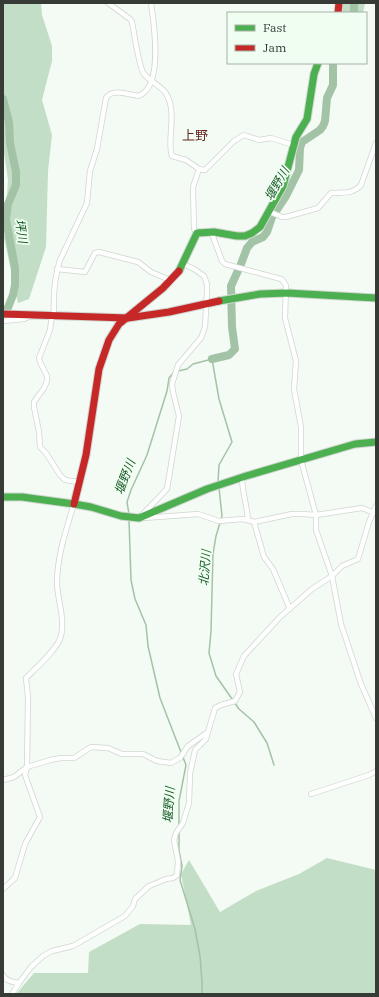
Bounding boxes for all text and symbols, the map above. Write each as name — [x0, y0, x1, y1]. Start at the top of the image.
legend — [227, 12, 367, 64]
text: Fast — [263, 20, 287, 35]
text: Jam — [263, 40, 287, 55]
district label: 上野 — [182, 127, 208, 144]
water label: 堰野川 — [261, 163, 293, 203]
water label: 坪川 — [12, 218, 31, 246]
water label: 堰野川 — [111, 455, 139, 496]
water label: 北沢川 — [195, 547, 214, 587]
water label: 堰野川 — [160, 784, 177, 823]

